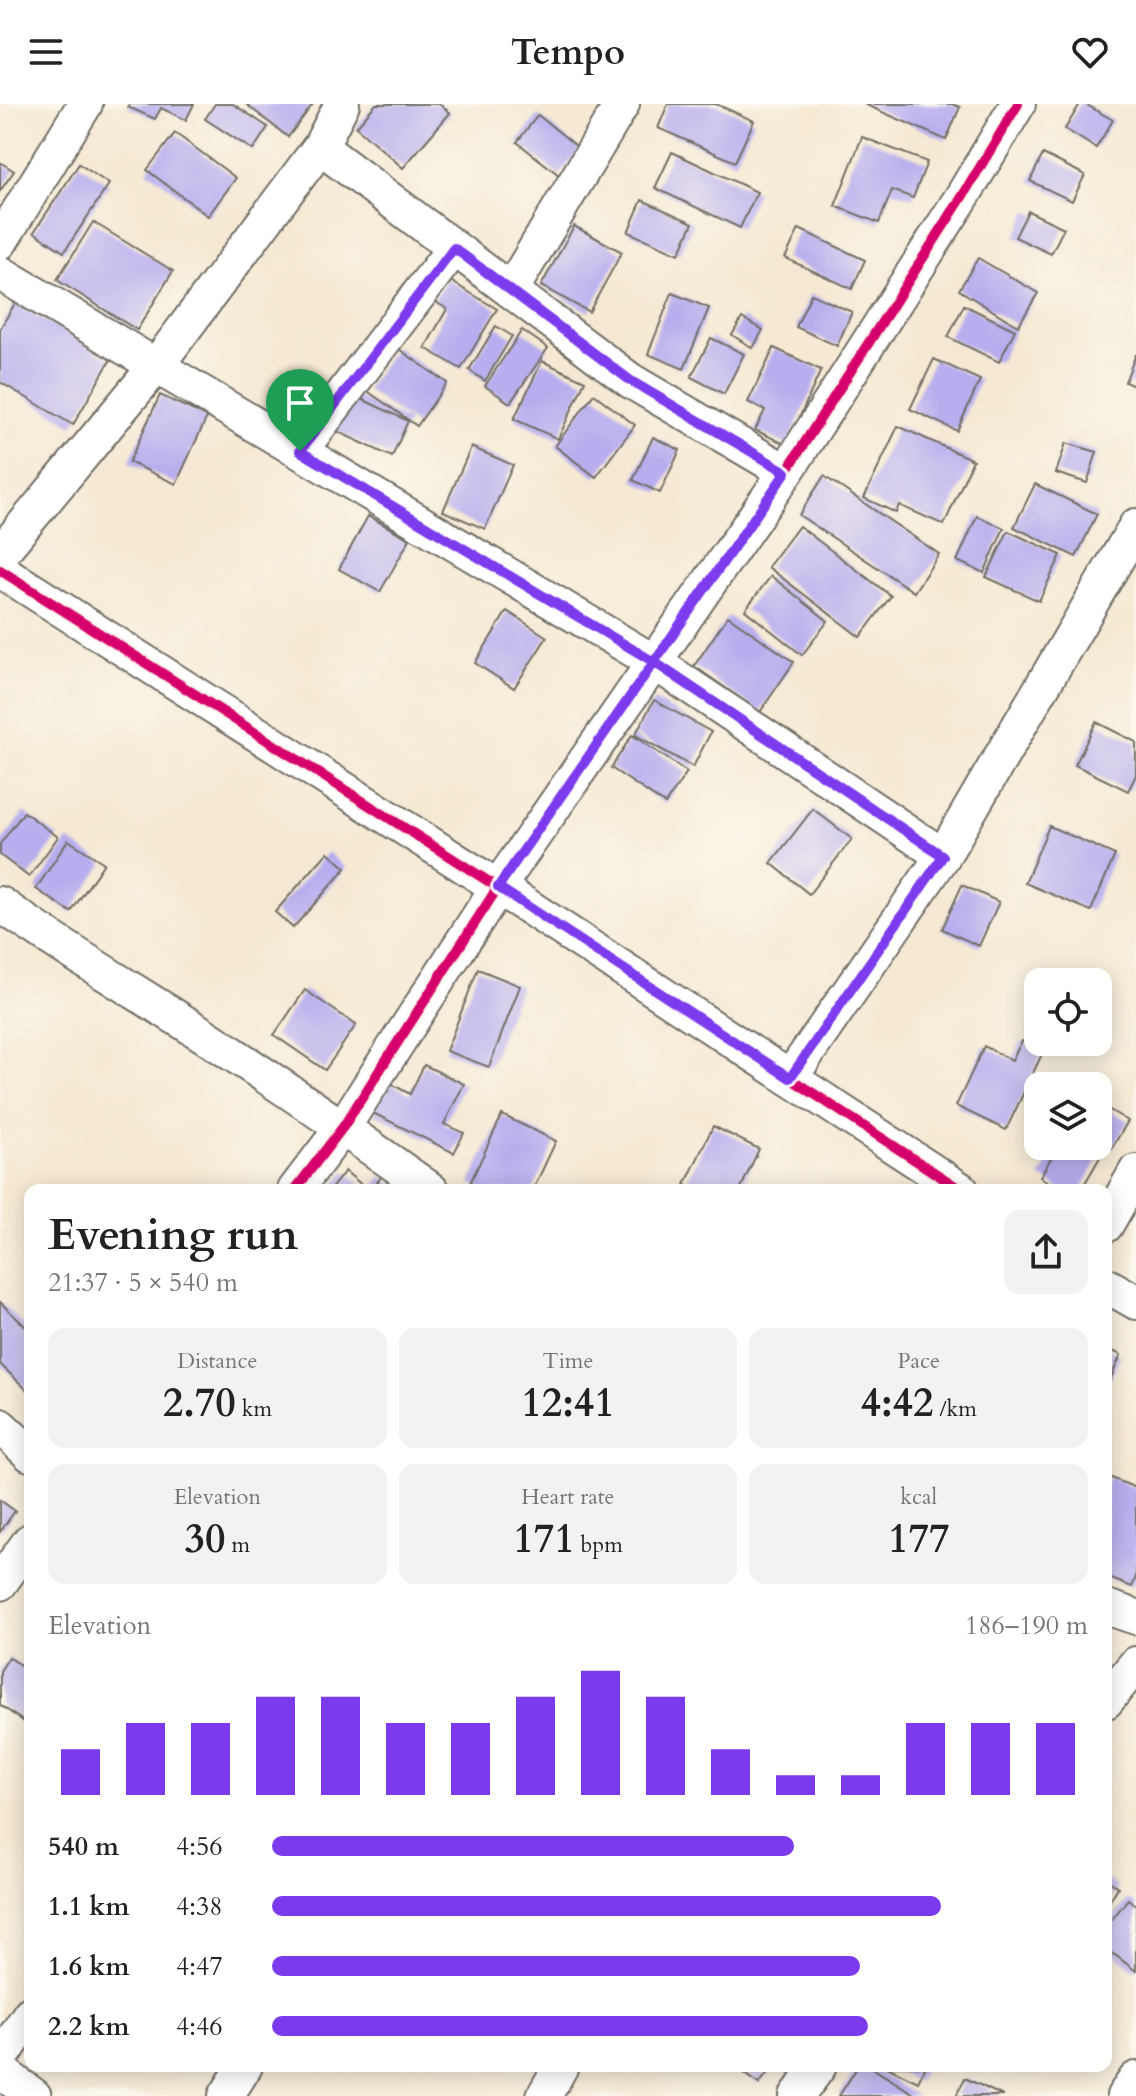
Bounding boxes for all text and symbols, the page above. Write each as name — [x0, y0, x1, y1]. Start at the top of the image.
text: Tempo — [511, 28, 625, 77]
icon: menu — [24, 30, 68, 74]
icon: heart — [1068, 30, 1112, 74]
pin — [266, 369, 334, 451]
icon: arrive — [278, 381, 322, 425]
map controls — [1024, 968, 1112, 1160]
button: locate — [1024, 968, 1112, 1056]
button: layers — [1024, 1072, 1112, 1160]
text: Evening run — [48, 1205, 298, 1265]
button: share — [1004, 1210, 1088, 1294]
text: 21:37 · 5 × 540 m — [48, 1265, 238, 1300]
text: Distance — [177, 1346, 258, 1376]
text: Time — [543, 1346, 593, 1376]
text: Pace — [897, 1346, 940, 1376]
text: 2.70 — [163, 1376, 236, 1431]
text: 12:41 — [521, 1376, 615, 1431]
text: 4:42 — [860, 1376, 933, 1431]
text: km — [236, 1394, 272, 1424]
text: /km — [933, 1394, 977, 1424]
text: Elevation — [174, 1482, 261, 1512]
text: Heart rate — [521, 1482, 615, 1512]
text: kcal — [900, 1482, 937, 1512]
text: 30 — [185, 1512, 226, 1567]
text: 171 — [513, 1512, 575, 1567]
text: 177 — [888, 1512, 949, 1567]
text: m — [226, 1530, 250, 1560]
text: bpm — [575, 1530, 623, 1560]
text: Elevation — [48, 1608, 151, 1643]
text: 186–190 m — [965, 1608, 1088, 1643]
text: 540 m — [48, 1829, 119, 1864]
text: 4:56 — [176, 1829, 223, 1864]
text: 1.1 km — [48, 1889, 129, 1924]
text: 4:38 — [176, 1889, 223, 1924]
text: 1.6 km — [48, 1949, 129, 1984]
text: 4:47 — [176, 1949, 223, 1984]
text: 2.2 km — [48, 2009, 129, 2044]
text: 4:46 — [176, 2009, 223, 2044]

